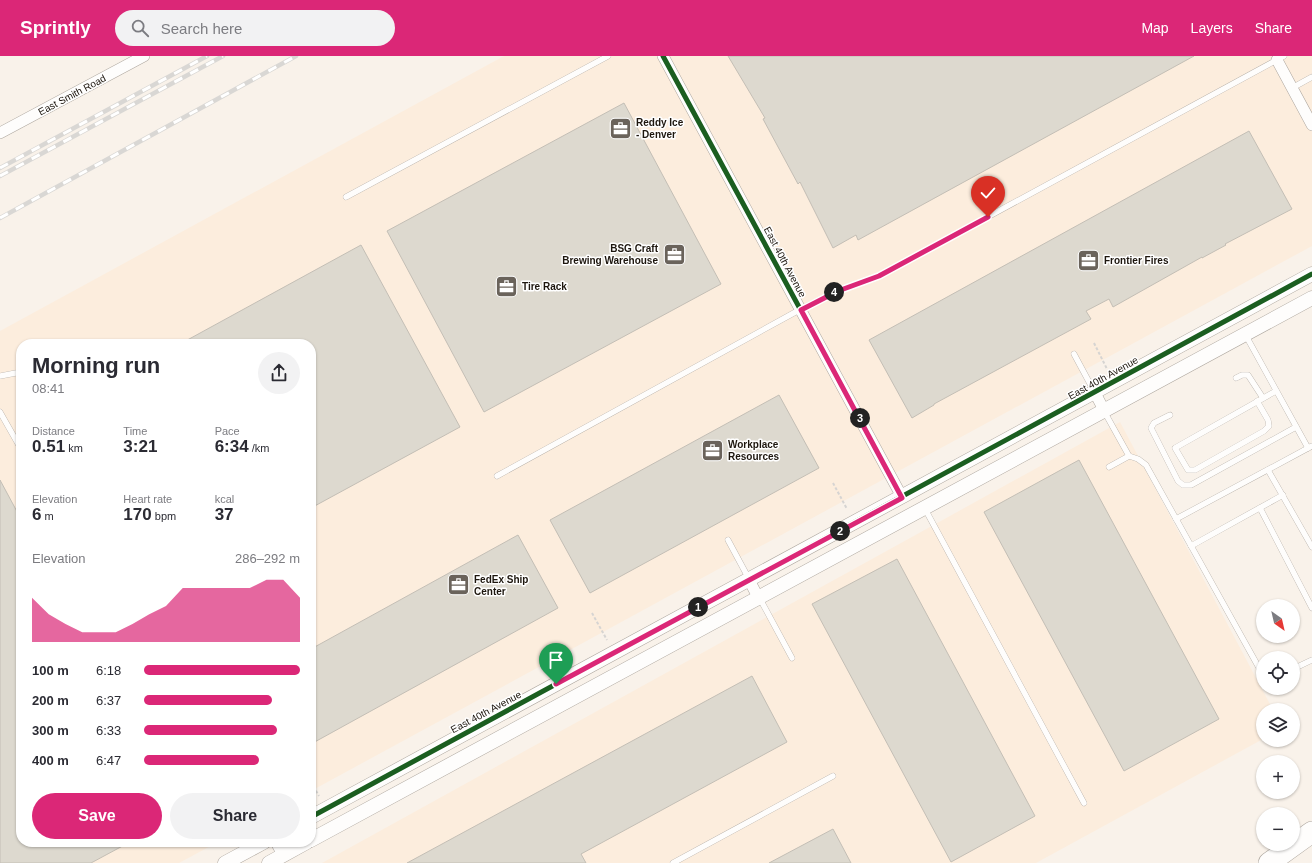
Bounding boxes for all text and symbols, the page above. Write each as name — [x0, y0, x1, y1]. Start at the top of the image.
search box — [115, 10, 395, 46]
text: Sprintly — [20, 17, 91, 38]
icon: search — [129, 17, 151, 39]
text: Search here — [161, 20, 242, 37]
text: Map — [1141, 20, 1169, 36]
text: Layers — [1191, 20, 1233, 36]
text: Share — [1255, 20, 1292, 36]
street label: East Smith Road — [36, 73, 108, 117]
office icon: Reddy Ice - Denver — [608, 115, 634, 141]
place label: Reddy Ice - Denver — [636, 117, 684, 140]
pin — [971, 176, 1005, 217]
icon: check — [977, 182, 999, 204]
street label: East 40th Avenue — [762, 225, 808, 299]
office icon: BSG Craft Brewing Warehouse — [661, 241, 687, 267]
place label: BSG Craft Brewing Warehouse — [562, 243, 659, 266]
office icon: Frontier Fires — [1076, 247, 1102, 273]
place label: Frontier Fires — [1104, 255, 1169, 266]
office icon: Tire Rack — [493, 273, 519, 299]
place label: Tire Rack — [522, 281, 567, 292]
pin: 4 — [824, 282, 844, 302]
text: 4 — [831, 286, 837, 298]
button: share — [258, 352, 300, 394]
text: Morning run — [32, 353, 160, 378]
street label: East 40th Avenue — [1066, 354, 1140, 402]
text: 08:41 — [32, 381, 65, 396]
pin: 3 — [850, 408, 870, 428]
text: 3 — [857, 412, 863, 424]
text: Distance — [32, 425, 75, 437]
text: Time — [123, 425, 147, 437]
text: Pace — [215, 425, 240, 437]
text: 0.51 — [32, 437, 65, 456]
text: 3:21 — [123, 437, 157, 456]
text: 6:34 — [215, 437, 249, 456]
office icon: Workplace Resources — [699, 437, 725, 463]
place label: Workplace Resources — [728, 439, 780, 462]
text: km — [65, 442, 83, 454]
text: /km — [249, 442, 269, 454]
text: Elevation — [32, 493, 77, 505]
text: Heart rate — [123, 493, 172, 505]
text: kcal — [215, 493, 234, 505]
text: 6 — [32, 505, 41, 524]
text: 170 — [123, 505, 152, 524]
text: 37 — [215, 505, 234, 524]
text: m — [41, 510, 54, 522]
text: bpm — [152, 510, 176, 522]
pin: 2 — [830, 521, 850, 541]
text: 2 — [837, 525, 843, 537]
text: Elevation — [32, 551, 85, 566]
text: 286–292 m — [235, 551, 300, 566]
office icon: FedEx Ship Center — [446, 572, 472, 598]
place label: FedEx Ship Center — [474, 574, 528, 597]
pin: 1 — [688, 597, 708, 617]
north arrow — [1256, 599, 1300, 643]
map controls — [1256, 599, 1300, 851]
text: 1 — [695, 601, 701, 613]
pin — [539, 643, 573, 684]
icon: arrive — [545, 649, 567, 671]
button: locate — [1256, 651, 1300, 695]
text: 100 m — [32, 663, 69, 678]
text: 6:18 — [96, 663, 121, 678]
street label: East 40th Avenue — [449, 689, 523, 735]
text: 200 m — [32, 693, 69, 708]
text: 6:37 — [96, 693, 121, 708]
button: layers — [1256, 703, 1300, 747]
text: 300 m — [32, 723, 69, 738]
text: 6:33 — [96, 723, 121, 738]
text: 400 m — [32, 753, 69, 768]
text: 6:47 — [96, 753, 121, 768]
button: + — [1256, 755, 1300, 799]
button: Save — [32, 793, 162, 839]
button: Share — [170, 793, 300, 839]
button: − — [1256, 807, 1300, 851]

